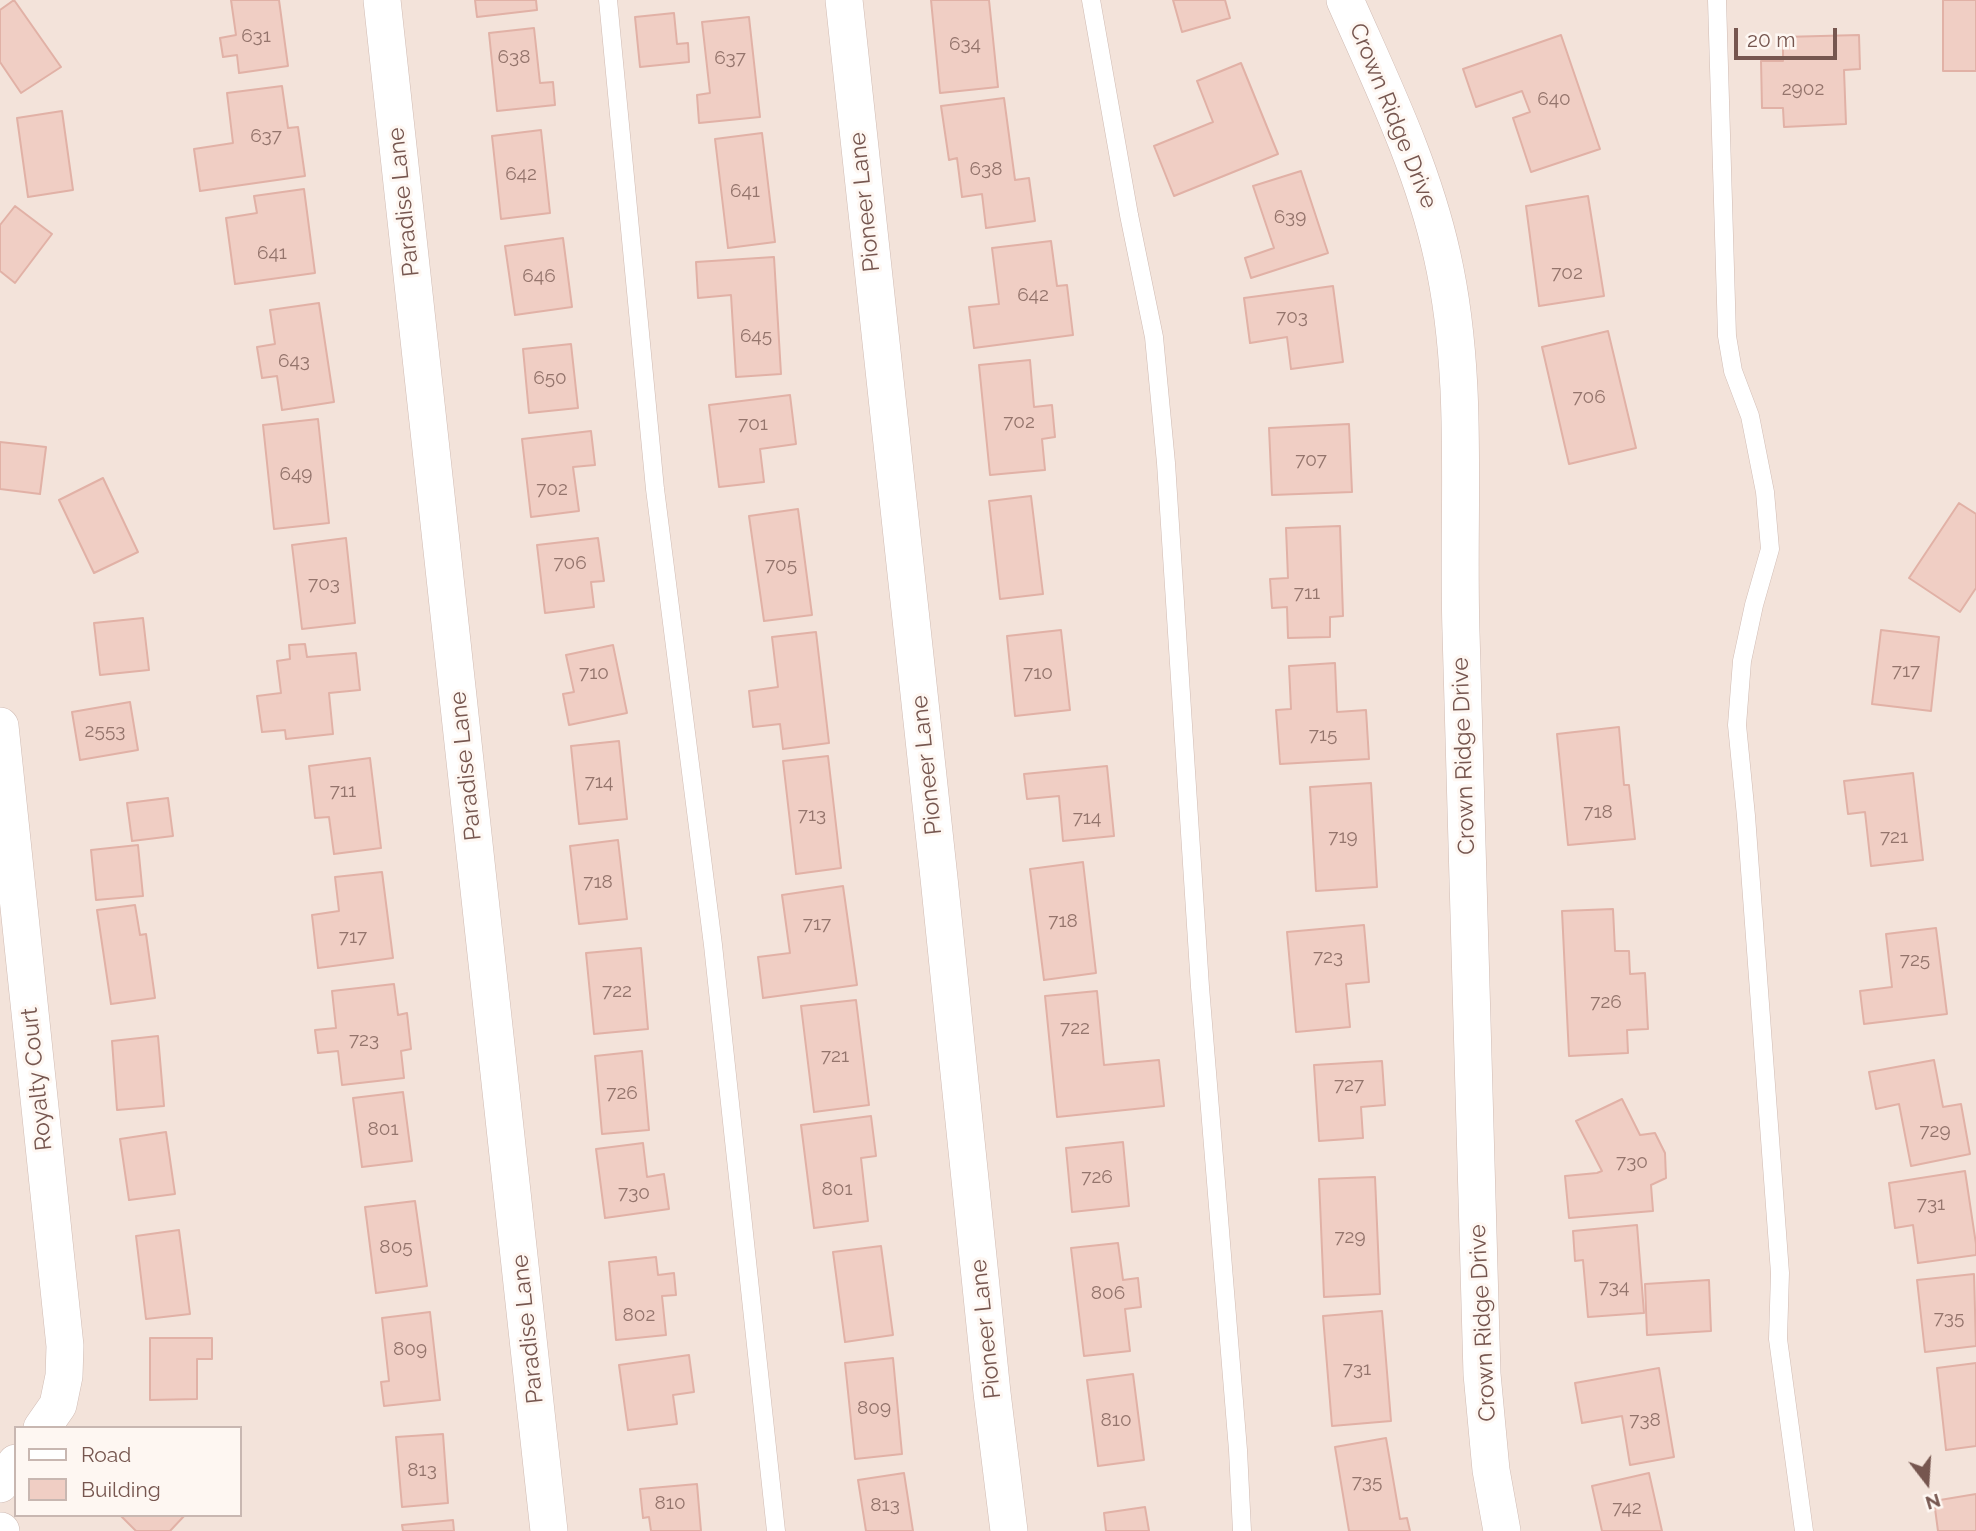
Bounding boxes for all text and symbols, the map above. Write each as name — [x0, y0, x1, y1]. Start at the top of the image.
scale bar — [1738, 14, 1841, 58]
street label: Crown Ridge Drive — [1343, 19, 1443, 213]
house number: 631 — [241, 25, 271, 47]
text: 20 m — [1747, 27, 1795, 52]
house number: 634 — [949, 33, 981, 55]
house number: 638 — [498, 46, 530, 68]
house number: 637 — [714, 47, 746, 69]
house number: 2902 — [1782, 78, 1824, 100]
house number: 640 — [1537, 88, 1571, 110]
house number: 637 — [250, 125, 282, 147]
street label: Paradise Lane — [382, 126, 426, 278]
street label: Pioneer Lane — [844, 131, 886, 273]
house number: 638 — [970, 158, 1002, 180]
house number: 642 — [505, 163, 537, 185]
house number: 641 — [730, 180, 760, 202]
house number: 639 — [1274, 206, 1306, 228]
house number: 641 — [257, 242, 287, 264]
house number: 702 — [1551, 262, 1583, 284]
house number: 646 — [522, 265, 556, 287]
house number: 642 — [1017, 284, 1049, 306]
house number: 703 — [1276, 306, 1308, 328]
house number: 645 — [740, 325, 772, 347]
house number: 643 — [278, 350, 310, 372]
house number: 650 — [533, 367, 567, 389]
house number: 706 — [1572, 386, 1606, 408]
house number: 702 — [1003, 411, 1035, 433]
house number: 701 — [738, 413, 768, 435]
house number: 707 — [1295, 449, 1327, 471]
house number: 649 — [280, 463, 312, 485]
house number: 702 — [536, 478, 568, 500]
house number: 706 — [553, 552, 587, 574]
house number: 705 — [765, 554, 797, 576]
house number: 703 — [308, 573, 340, 595]
house number: 711 — [1294, 582, 1320, 604]
street label: Crown Ridge Drive — [1447, 657, 1481, 855]
house number: 717 — [1892, 660, 1920, 682]
house number: 710 — [579, 662, 609, 684]
house number: 710 — [1023, 662, 1053, 684]
street label: Paradise Lane — [444, 690, 488, 842]
street label: Pioneer Lane — [906, 694, 948, 836]
house number: 2553 — [85, 720, 125, 742]
house number: 715 — [1309, 724, 1337, 746]
house number: 714 — [585, 771, 613, 793]
house number: 711 — [330, 780, 356, 802]
house number: 718 — [1583, 801, 1613, 823]
house number: 713 — [798, 804, 826, 826]
house number: 714 — [1073, 807, 1101, 829]
house number: 719 — [1328, 826, 1358, 848]
house number: 721 — [1880, 826, 1908, 848]
house number: 718 — [583, 871, 613, 893]
house number: 718 — [1048, 910, 1078, 932]
house number: 717 — [803, 913, 831, 935]
house number: 717 — [339, 926, 367, 948]
house number: 723 — [1313, 946, 1343, 968]
house number: 725 — [1900, 949, 1930, 971]
house number: 722 — [602, 980, 632, 1002]
house number: 726 — [1590, 991, 1622, 1013]
street label: Royalty Court — [16, 1006, 58, 1152]
house number: 722 — [1060, 1017, 1090, 1039]
house number: 723 — [349, 1029, 379, 1051]
house number: 721 — [821, 1045, 849, 1067]
house number: 727 — [1334, 1074, 1364, 1096]
house number: 726 — [606, 1082, 638, 1104]
house number: 801 — [367, 1118, 399, 1140]
house number: 729 — [1919, 1120, 1951, 1142]
house number: 730 — [1616, 1151, 1648, 1173]
house number: 726 — [1081, 1166, 1113, 1188]
house number: 801 — [821, 1178, 853, 1200]
house number: 730 — [618, 1182, 650, 1204]
house number: 731 — [1917, 1193, 1945, 1215]
street label: Crown Ridge Drive — [1464, 1224, 1502, 1422]
house number: 729 — [1334, 1226, 1366, 1248]
house number: 805 — [379, 1236, 413, 1258]
street label: Paradise Lane — [506, 1253, 550, 1405]
street label: Pioneer Lane — [965, 1258, 1007, 1400]
house number: 734 — [1599, 1276, 1629, 1298]
house number: 806 — [1091, 1282, 1125, 1304]
house number: 802 — [623, 1304, 655, 1326]
house number: 735 — [1934, 1307, 1964, 1329]
house number: 809 — [393, 1338, 427, 1360]
house number: 731 — [1343, 1358, 1371, 1380]
house number: 809 — [857, 1397, 891, 1419]
house number: 810 — [1100, 1409, 1132, 1431]
house number: 738 — [1629, 1409, 1661, 1431]
legend — [14, 1426, 242, 1517]
text: Road — [81, 1442, 131, 1467]
north arrow — [1892, 1447, 1962, 1517]
house number: 813 — [407, 1459, 437, 1481]
house number: 735 — [1352, 1471, 1382, 1493]
text: Building — [81, 1477, 161, 1502]
text: N — [1923, 1489, 1943, 1515]
house number: 810 — [654, 1492, 686, 1514]
house number: 813 — [870, 1494, 900, 1516]
house number: 742 — [1612, 1497, 1642, 1519]

